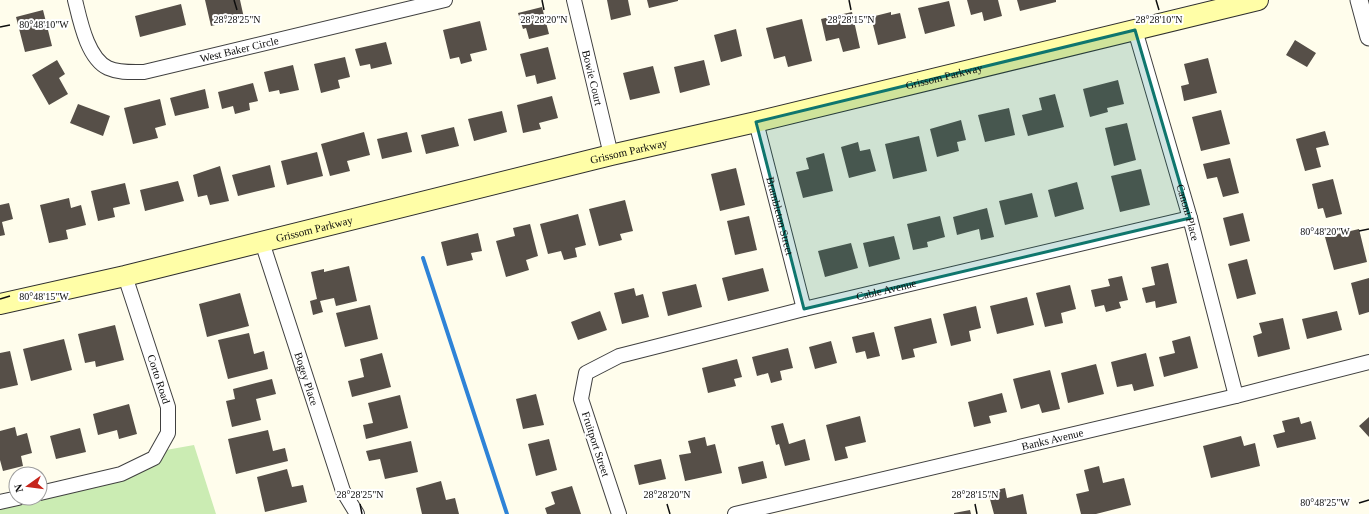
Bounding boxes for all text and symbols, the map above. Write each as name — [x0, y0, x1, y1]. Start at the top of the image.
text: 28°28'25"N — [213, 14, 261, 25]
text: 28°28'20"N — [520, 14, 568, 25]
text: 28°28'15"N — [827, 14, 875, 25]
text: 28°28'10"N — [1135, 14, 1183, 25]
text: 80°48'10"W — [19, 19, 69, 30]
street label: West Baker Circle — [199, 34, 280, 64]
street label: Bowie Court — [580, 49, 605, 107]
street label: Grissom Parkway — [904, 61, 984, 91]
street label: Grissom Parkway — [589, 136, 669, 166]
street label: Brambleton Street — [764, 176, 796, 256]
street label: Canoni Place — [1174, 183, 1202, 242]
street label: Grissom Parkway — [275, 213, 354, 244]
text: 80°48'20"W — [1300, 226, 1350, 237]
street label: Cable Avenue — [855, 277, 917, 303]
text: 80°48'15"W — [19, 291, 69, 302]
street label: Bogey Place — [292, 351, 321, 407]
street label: Corto Road — [145, 353, 173, 406]
street label: Fruitport Street — [580, 410, 612, 478]
street label: Banks Avenue — [1020, 426, 1085, 452]
north arrow — [8, 466, 48, 506]
text: N — [12, 483, 25, 494]
text: 28°28'25"N — [336, 489, 384, 500]
text: 28°28'20"N — [643, 489, 691, 500]
text: 28°28'15"N — [951, 489, 999, 500]
text: 80°48'25"W — [1300, 497, 1350, 508]

